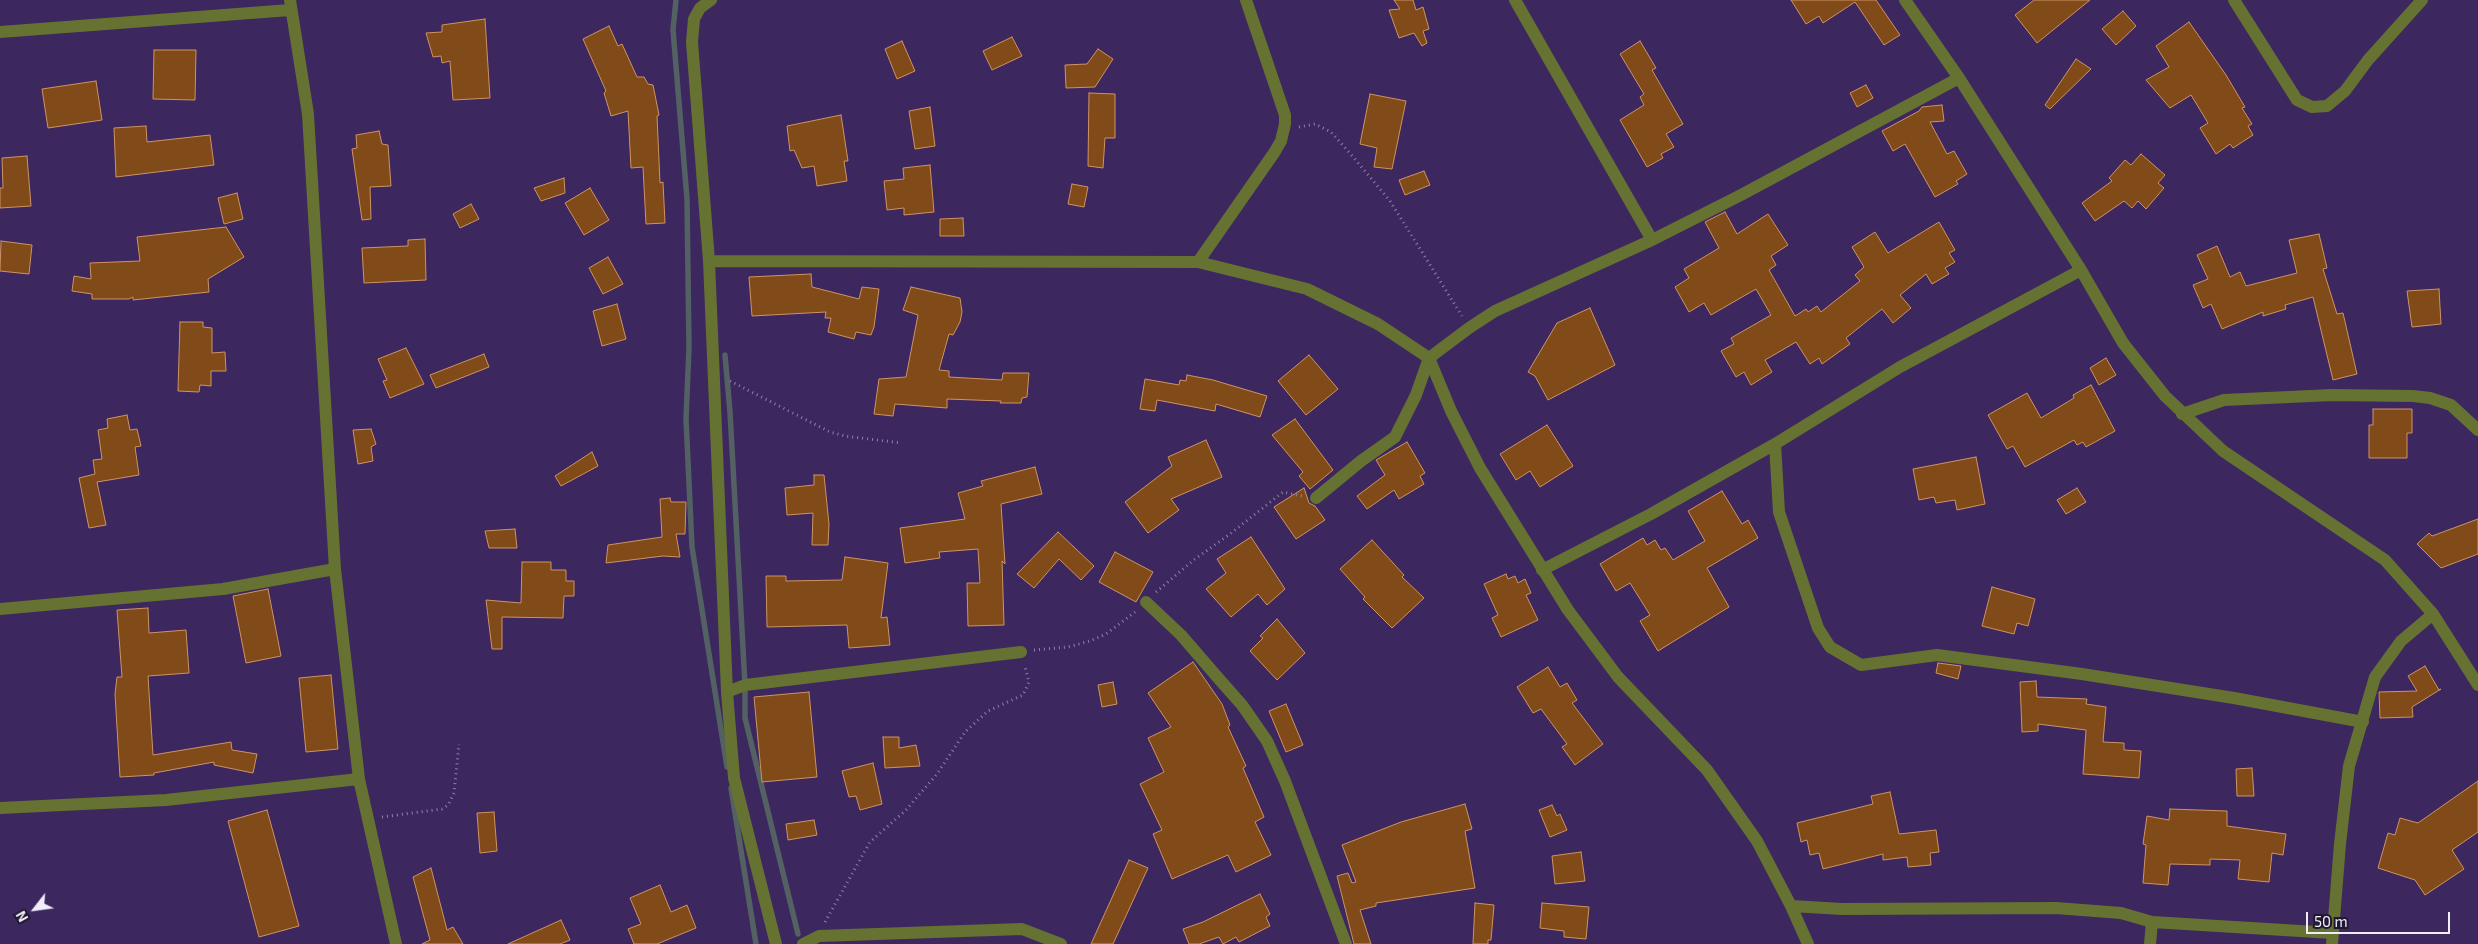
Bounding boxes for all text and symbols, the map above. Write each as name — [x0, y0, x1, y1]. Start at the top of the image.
north arrow — [10, 884, 60, 934]
scale bar — [2308, 902, 2452, 934]
text: N — [12, 908, 31, 925]
text: 50 m — [2314, 912, 2348, 930]

